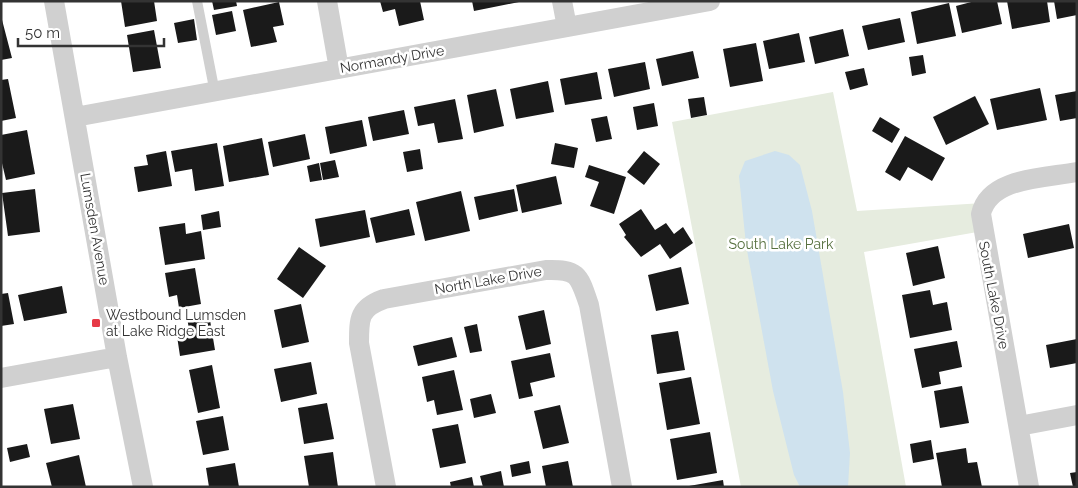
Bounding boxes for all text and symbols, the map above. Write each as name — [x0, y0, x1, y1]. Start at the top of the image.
scale bar — [18, 15, 164, 47]
text: 50 m — [25, 24, 60, 42]
street label: Normandy Drive — [339, 42, 445, 76]
street label: Lumsden Avenue — [77, 172, 113, 286]
park label: South Lake Park — [729, 236, 834, 252]
street label: South Lake Drive — [976, 240, 1012, 350]
street label: North Lake Drive — [433, 263, 543, 297]
place label: Westbound Lumsden at Lake Ridge East — [106, 307, 246, 339]
marker: Westbound Lumsden at Lake Ridge East — [90, 317, 102, 329]

